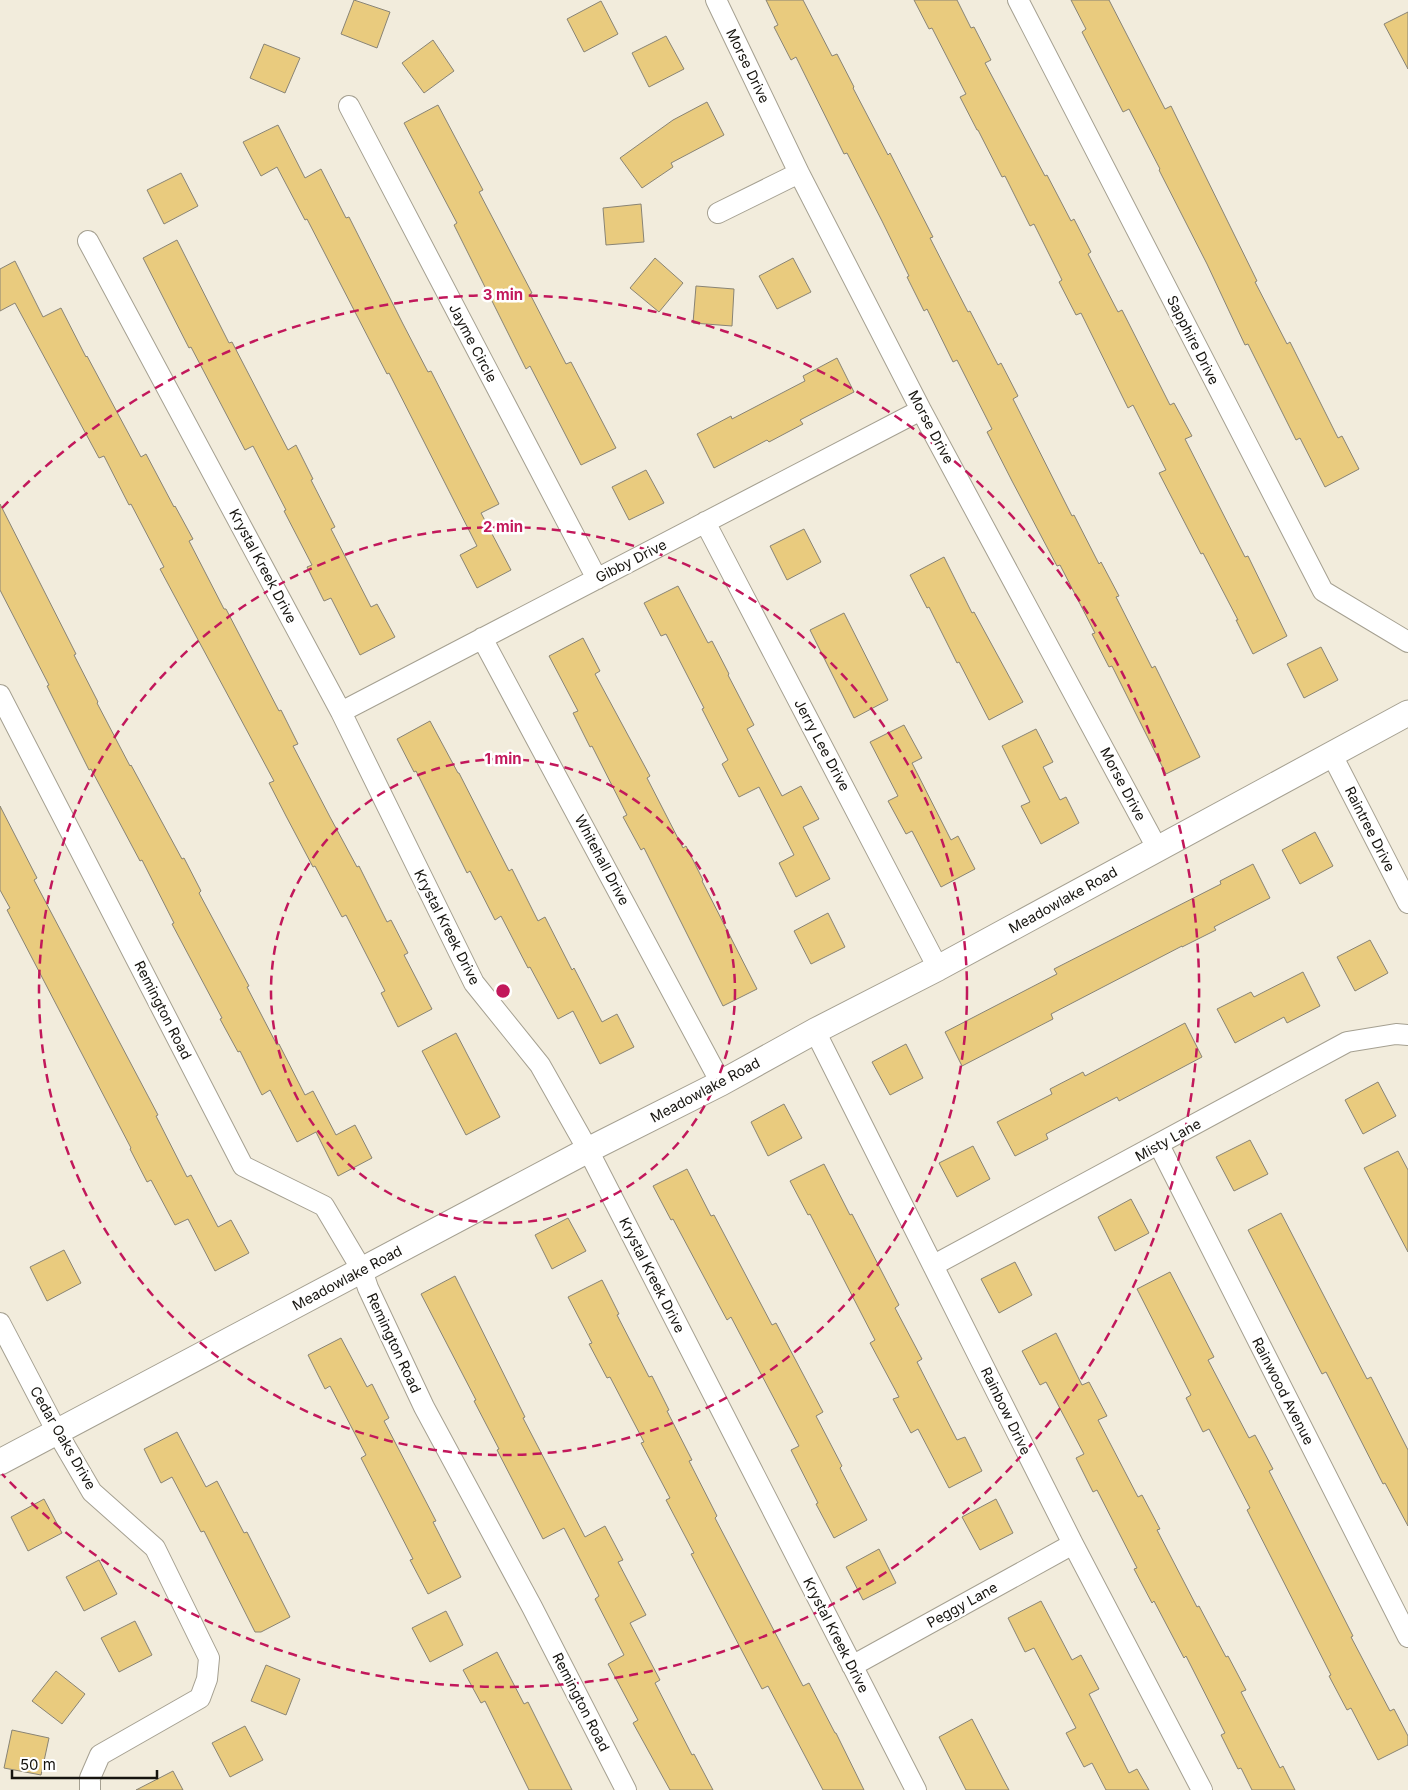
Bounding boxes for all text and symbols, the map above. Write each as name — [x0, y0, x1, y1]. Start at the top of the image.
street label: Morse Drive — [723, 26, 774, 106]
text: 3 min — [483, 285, 523, 304]
street label: Sapphire Drive — [1164, 292, 1223, 387]
street label: Jayme Circle — [446, 301, 501, 385]
street label: Morse Drive — [905, 387, 958, 466]
street label: Krystal Kreek Drive — [226, 506, 301, 626]
text: 2 min — [483, 517, 523, 536]
street label: Gibby Drive — [592, 535, 669, 586]
street label: Jerry Lee Drive — [791, 696, 854, 794]
street label: Morse Drive — [1097, 744, 1150, 823]
text: 1 min — [484, 749, 522, 768]
street label: Raintree Drive — [1342, 783, 1399, 874]
street label: Whitehall Drive — [572, 812, 633, 908]
street label: Meadowlake Road — [1006, 863, 1120, 936]
street label: Krystal Kreek Drive — [411, 866, 484, 987]
street label: Remington Road — [131, 958, 196, 1062]
centre of rings — [494, 982, 512, 1000]
street label: Meadowlake Road — [647, 1054, 762, 1126]
street label: Misty Lane — [1132, 1115, 1203, 1165]
street label: Krystal Kreek Drive — [616, 1214, 689, 1335]
street label: Meadowlake Road — [289, 1242, 404, 1314]
street label: Remington Road — [364, 1290, 425, 1395]
street label: Rainwood Avenue — [1249, 1334, 1318, 1447]
street label: Rainbow Drive — [978, 1364, 1035, 1457]
street label: Cedar Oaks Drive — [27, 1383, 100, 1492]
street label: Krystal Kreek Drive — [800, 1574, 873, 1695]
street label: Peggy Lane — [923, 1578, 1000, 1631]
street label: Remington Road — [549, 1650, 614, 1754]
scale bar — [12, 1748, 158, 1780]
text: 50 m — [20, 1755, 56, 1774]

